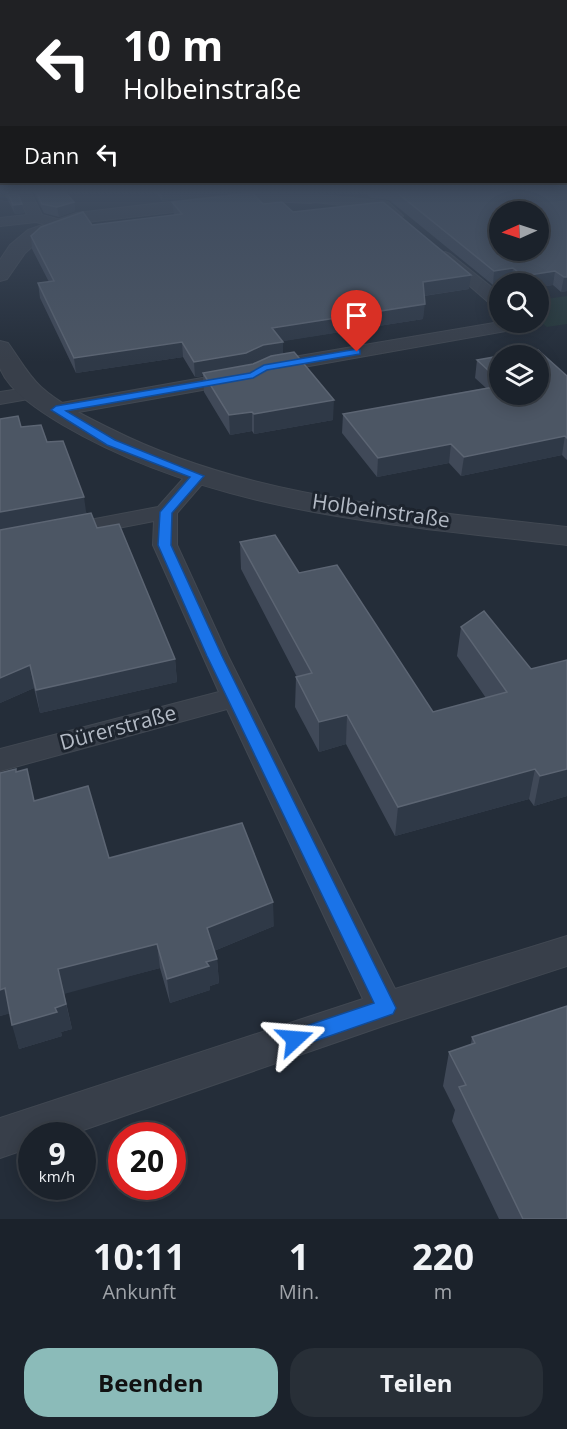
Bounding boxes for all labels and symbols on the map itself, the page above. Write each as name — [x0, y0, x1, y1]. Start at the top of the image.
north arrow — [489, 201, 549, 261]
pin — [331, 290, 382, 352]
street label: Holbeinstraße — [310, 486, 452, 534]
street label: Dürerstraße — [56, 698, 179, 756]
position arrow — [263, 1007, 327, 1071]
speed limit sign: 20 — [108, 1122, 186, 1200]

